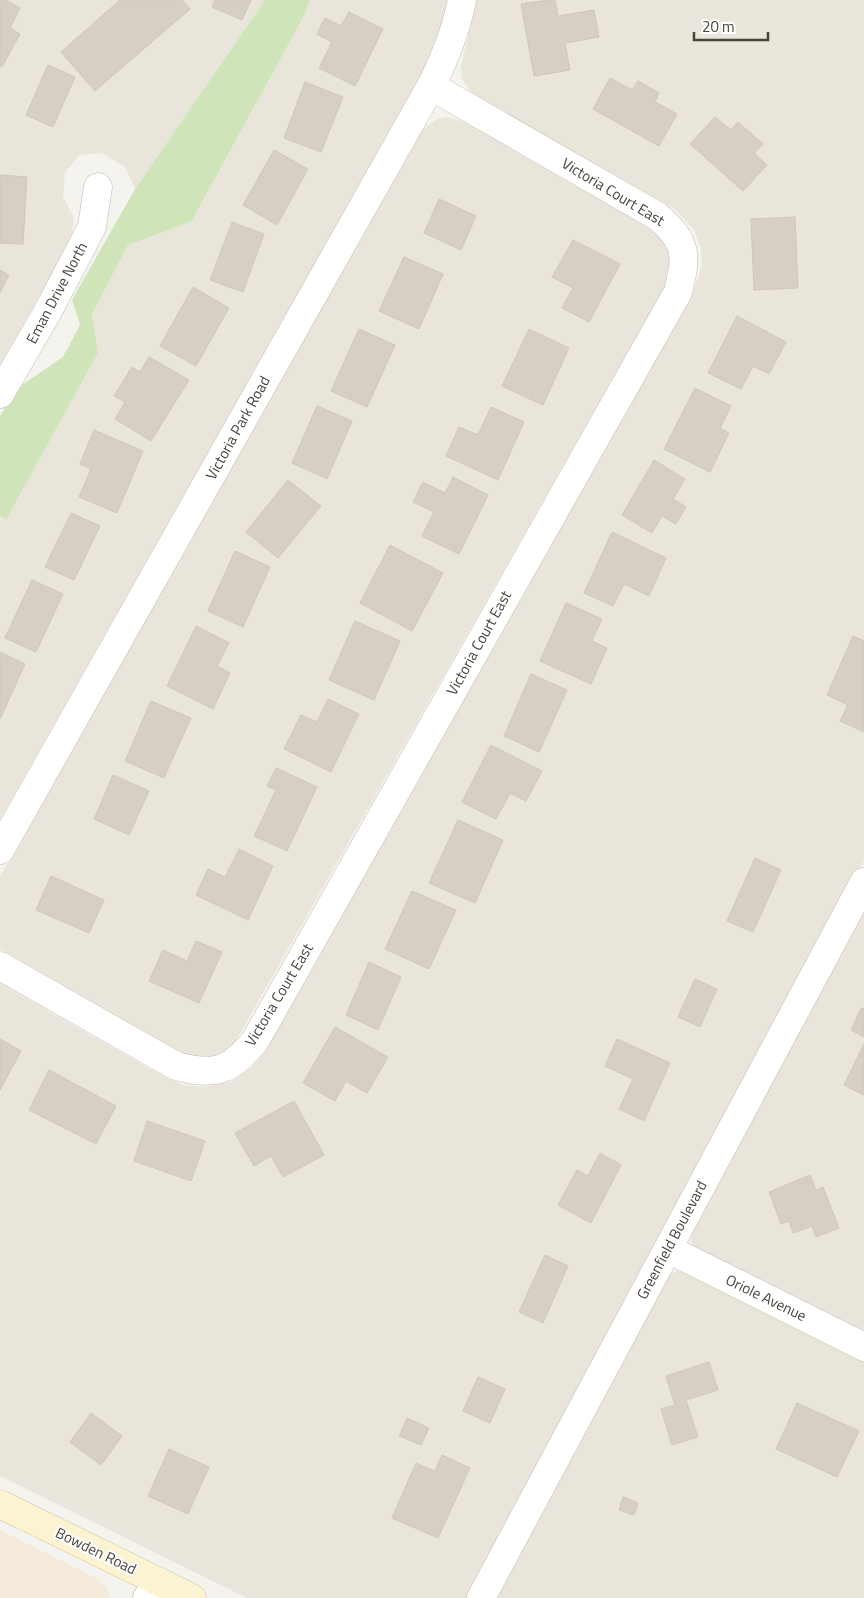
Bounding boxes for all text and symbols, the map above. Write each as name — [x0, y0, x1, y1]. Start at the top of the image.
scale bar — [694, 10, 768, 42]
text: 20 m — [702, 15, 735, 38]
street label: Victoria Court East — [557, 152, 670, 232]
street label: Eman Drive North — [20, 238, 93, 348]
street label: Victoria Park Road — [199, 372, 276, 484]
street label: Victoria Court East — [440, 585, 517, 699]
street label: Victoria Court East — [239, 938, 319, 1051]
street label: Greenfield Boulevard — [631, 1176, 713, 1303]
street label: Oriole Avenue — [722, 1268, 811, 1327]
street label: Bowden Road — [52, 1521, 141, 1580]

